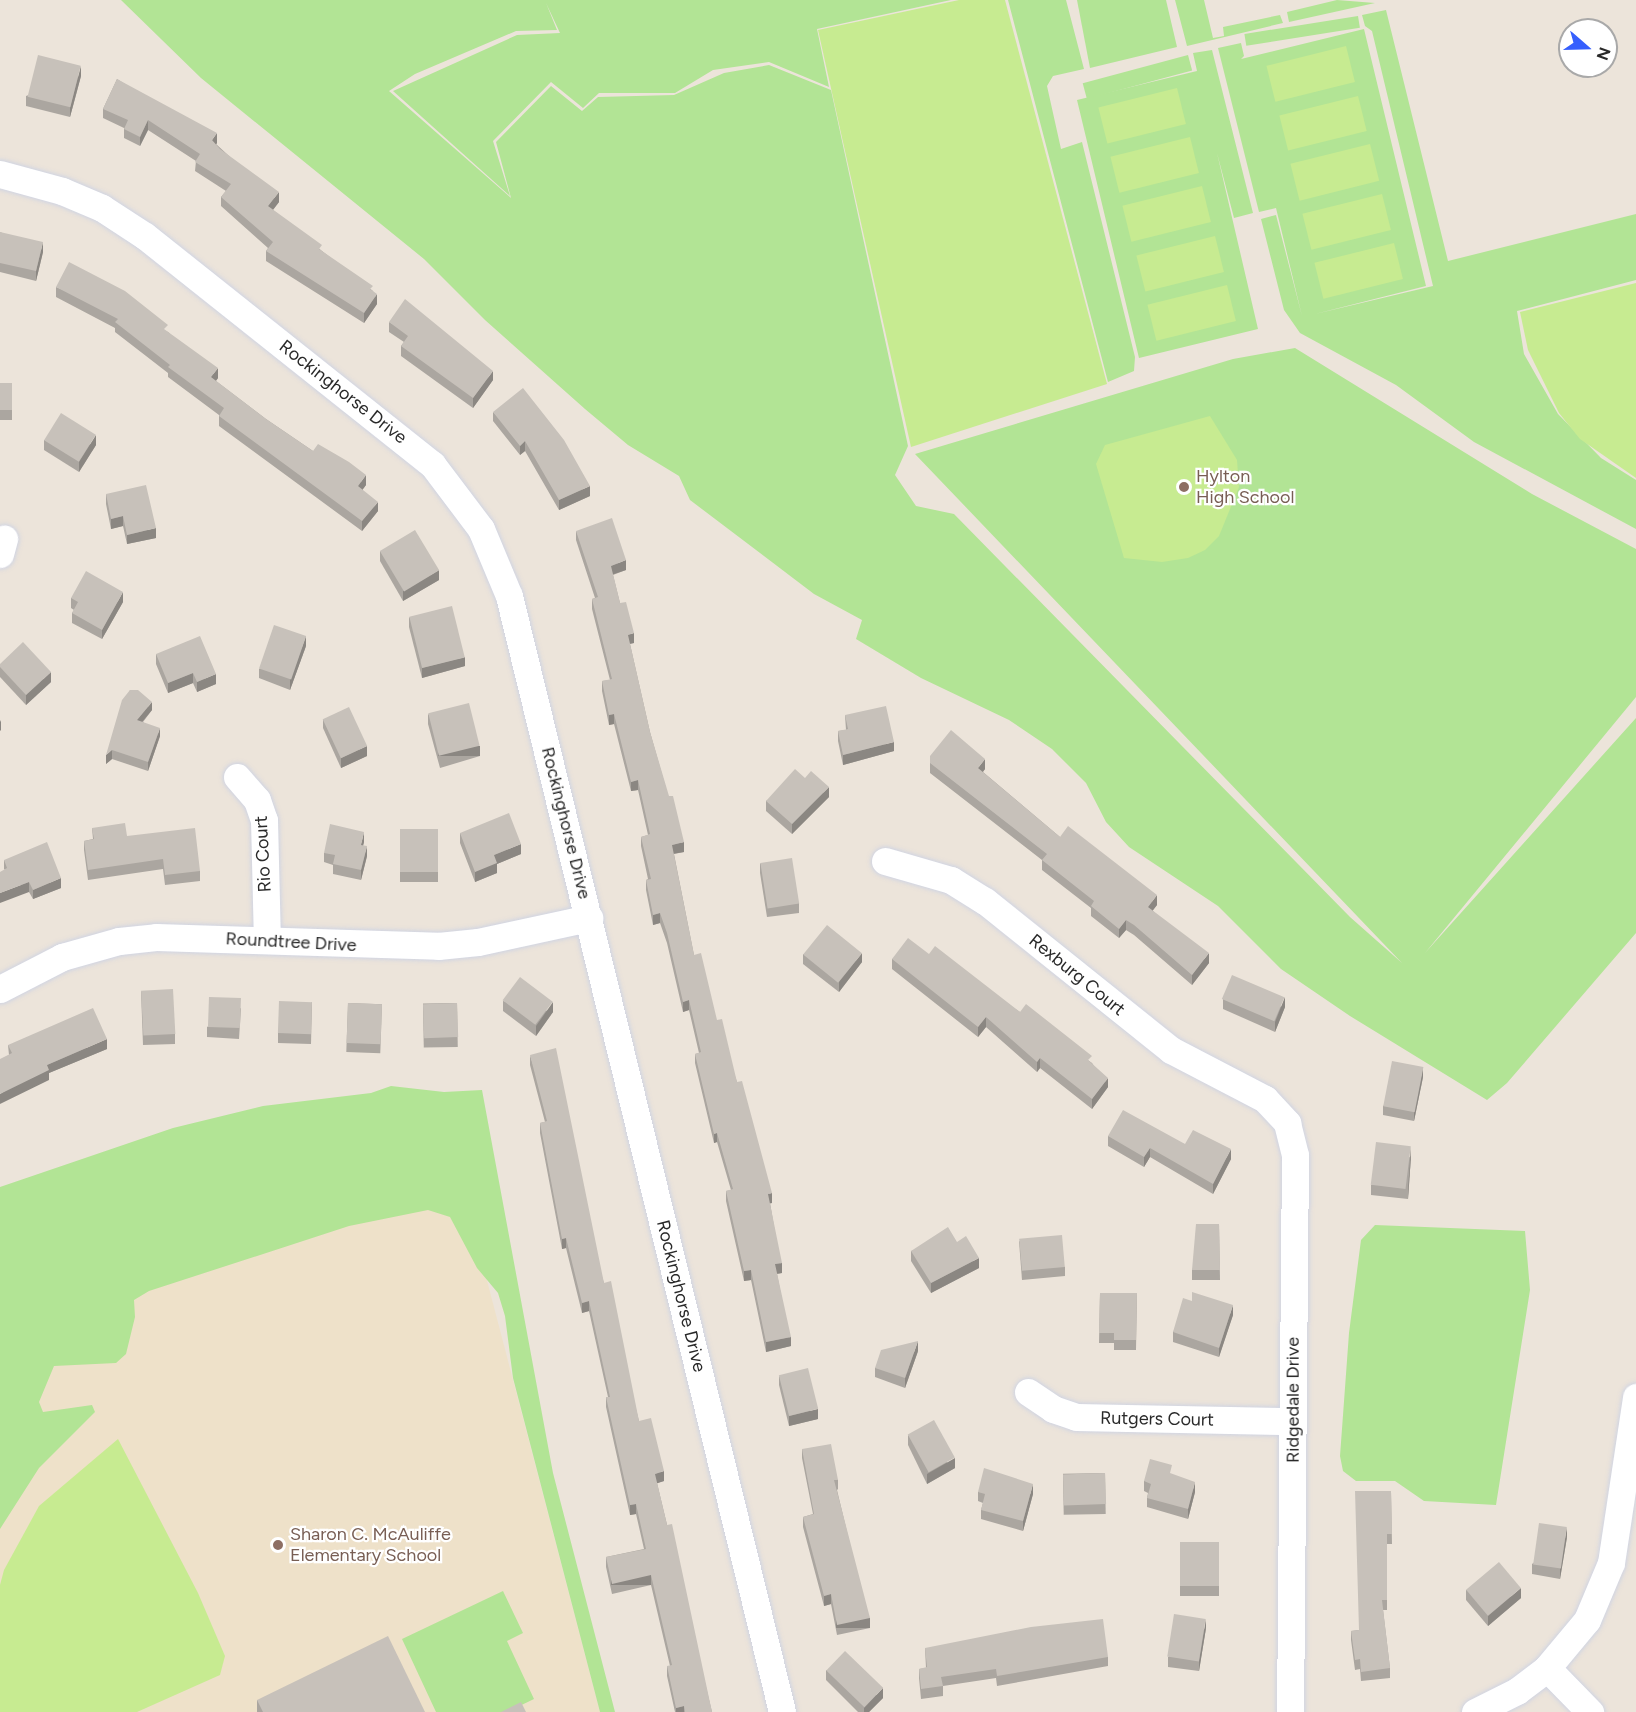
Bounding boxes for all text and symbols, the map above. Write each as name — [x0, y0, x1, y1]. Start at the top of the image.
north arrow — [1558, 18, 1618, 78]
text: N — [1592, 45, 1615, 63]
street label: Rockinghorse Drive — [275, 336, 411, 448]
place label: Hylton High School — [1196, 466, 1294, 508]
marker: Hylton High School — [1177, 480, 1191, 494]
street label: Rockinghorse Drive — [537, 745, 595, 901]
street label: Rio Court — [250, 815, 276, 893]
street label: Roundtree Drive — [225, 928, 357, 956]
street label: Rexburg Court — [1025, 930, 1129, 1020]
street label: Rockinghorse Drive — [652, 1218, 710, 1374]
street label: Ridgedale Drive — [1282, 1337, 1304, 1463]
street label: Rutgers Court — [1100, 1407, 1214, 1431]
place label: Sharon C. McAuliffe Elementary School — [290, 1524, 451, 1567]
marker: Sharon C. McAuliffe Elementary School — [271, 1538, 285, 1552]

